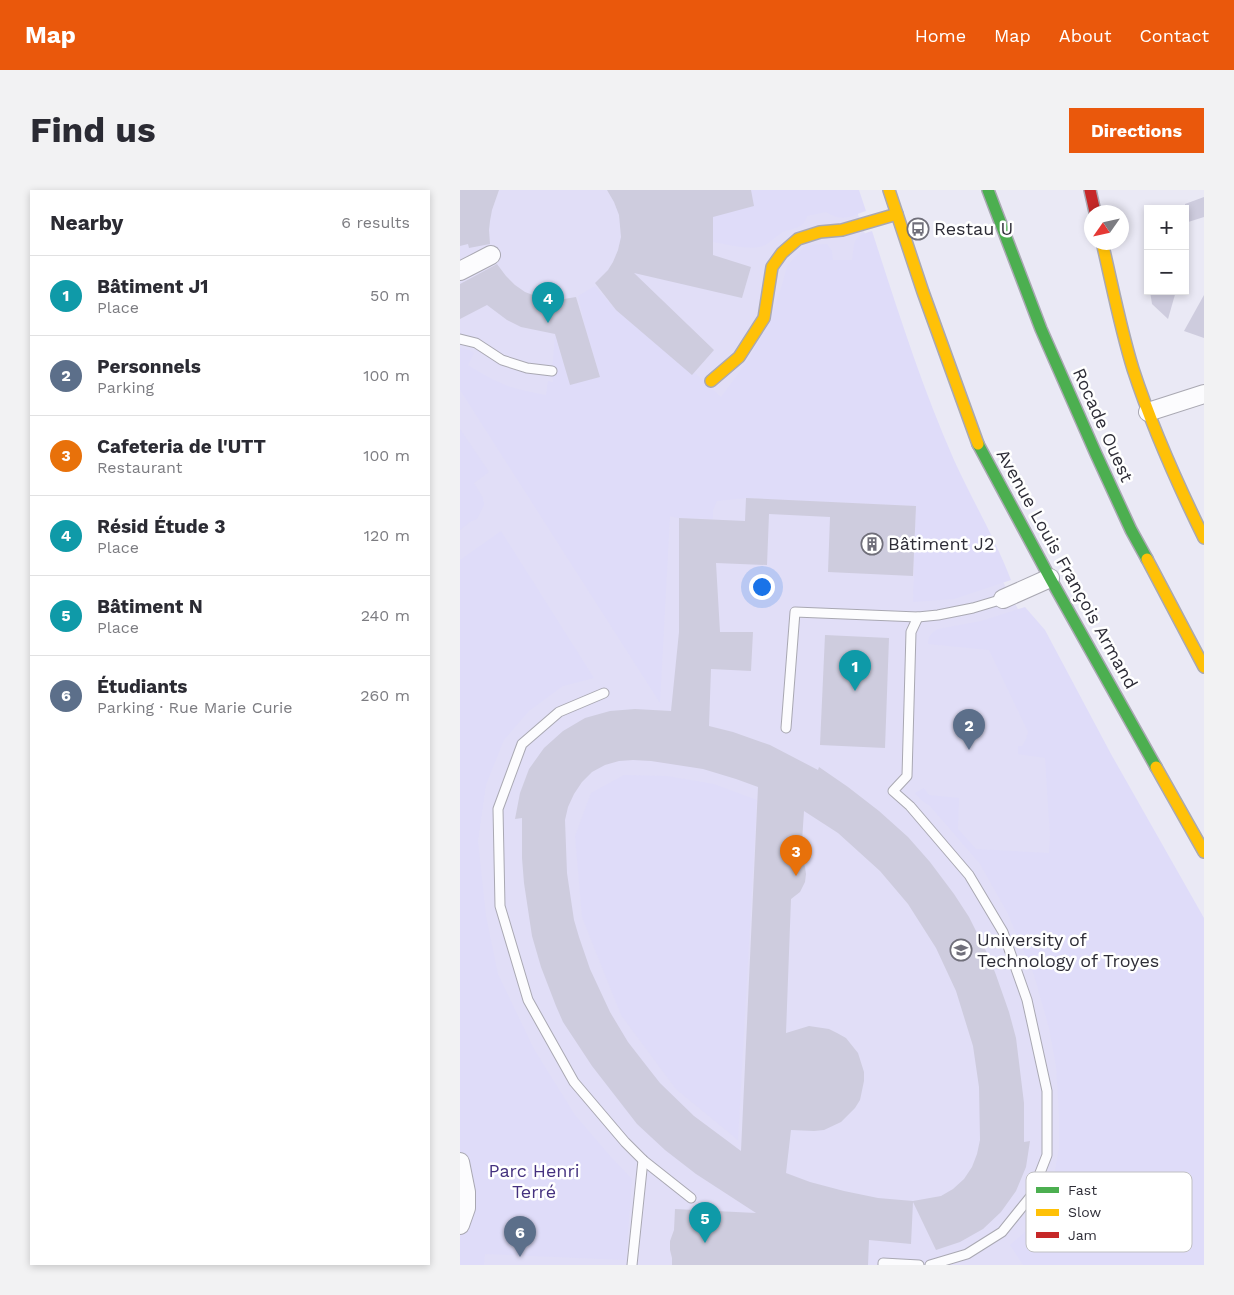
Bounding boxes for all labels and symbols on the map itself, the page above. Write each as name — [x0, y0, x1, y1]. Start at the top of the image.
north arrow — [1084, 205, 1129, 250]
bus stop icon: Restau U — [906, 217, 930, 241]
place label: Restau U — [934, 218, 1013, 239]
pin: 4 — [532, 282, 564, 323]
street label: Rocade Ouest — [1069, 365, 1138, 485]
street label: Avenue Louis François Armand — [993, 445, 1142, 692]
building icon: Bâtiment J2 — [860, 532, 884, 556]
place label: Bâtiment J2 — [888, 533, 994, 554]
your location — [749, 574, 775, 600]
pin: 1 — [839, 650, 871, 691]
pin: 2 — [953, 709, 985, 750]
pin: 3 — [780, 835, 812, 876]
place label: University of Technology of Troyes — [977, 929, 1159, 971]
school or university icon: University of Technology of Troyes — [949, 938, 973, 962]
park label: Parc Henri Terré — [488, 1160, 580, 1202]
legend — [1026, 1172, 1192, 1252]
text: Fast — [1068, 1182, 1097, 1198]
pin: 5 — [689, 1202, 721, 1243]
text: Slow — [1068, 1204, 1101, 1220]
pin: 6 — [504, 1216, 536, 1257]
text: Jam — [1068, 1227, 1097, 1243]

